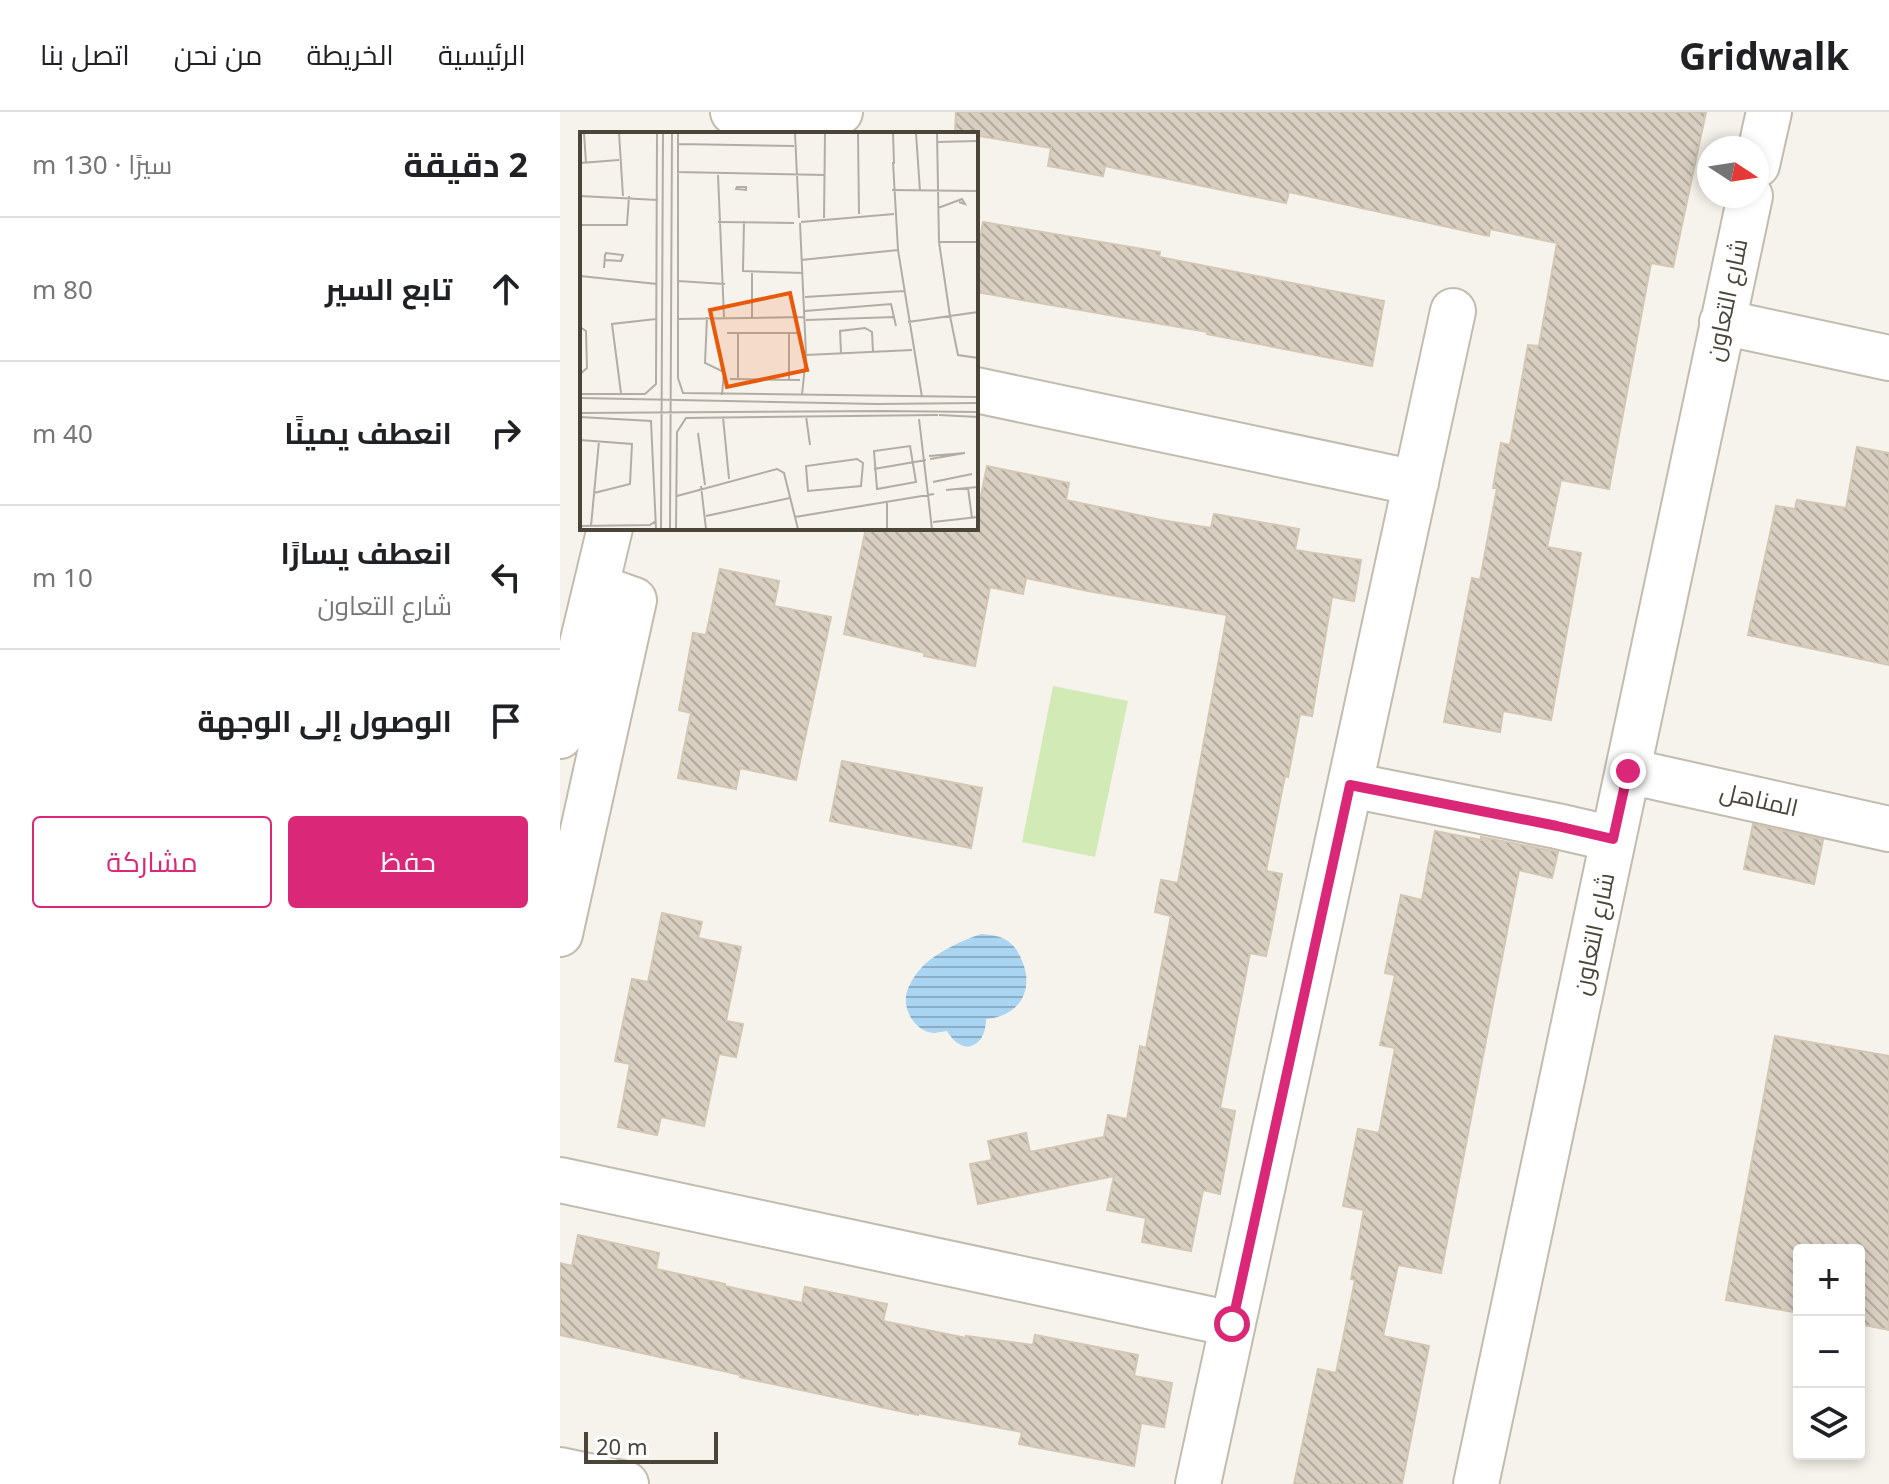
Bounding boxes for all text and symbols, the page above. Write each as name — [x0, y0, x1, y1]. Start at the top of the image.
text: Gridwalk — [1679, 29, 1849, 81]
text: اتصل بنا — [40, 35, 130, 73]
text: من نحن — [174, 35, 262, 73]
text: الخريطة — [306, 35, 394, 73]
text: الرئيسية — [438, 35, 526, 73]
inset map — [580, 132, 978, 530]
north arrow — [1697, 136, 1769, 208]
text: 2 دقيقة — [404, 141, 528, 187]
text: سيرًا · 130 m — [32, 146, 172, 182]
street label: شارع التعاون — [1696, 235, 1756, 364]
icon: ahead — [484, 267, 528, 311]
text: تابع السير — [325, 268, 452, 309]
text: 80 m — [32, 271, 93, 307]
icon: right — [484, 411, 528, 455]
text: انعطف يمينًا — [284, 412, 452, 453]
text: 40 m — [32, 415, 93, 451]
text: انعطف يسارًا — [281, 532, 452, 573]
icon: left — [484, 555, 528, 599]
text: 10 m — [32, 559, 93, 595]
text: شارع التعاون — [317, 587, 452, 623]
icon: arrive — [484, 699, 528, 743]
text: الوصول إلى الوجهة — [197, 700, 452, 741]
route end — [1610, 753, 1646, 789]
street label: المناهل — [1717, 774, 1802, 824]
button: مشاركة — [32, 816, 272, 908]
button: حفظ — [288, 816, 528, 908]
street label: شارع التعاون — [1563, 869, 1623, 998]
map controls — [1793, 1244, 1865, 1460]
button: + — [1793, 1244, 1865, 1316]
route start — [1214, 1306, 1250, 1342]
button: − — [1793, 1316, 1865, 1388]
button: layers — [1793, 1388, 1865, 1460]
scale bar — [584, 1428, 718, 1464]
text: 20 m — [596, 1431, 647, 1461]

